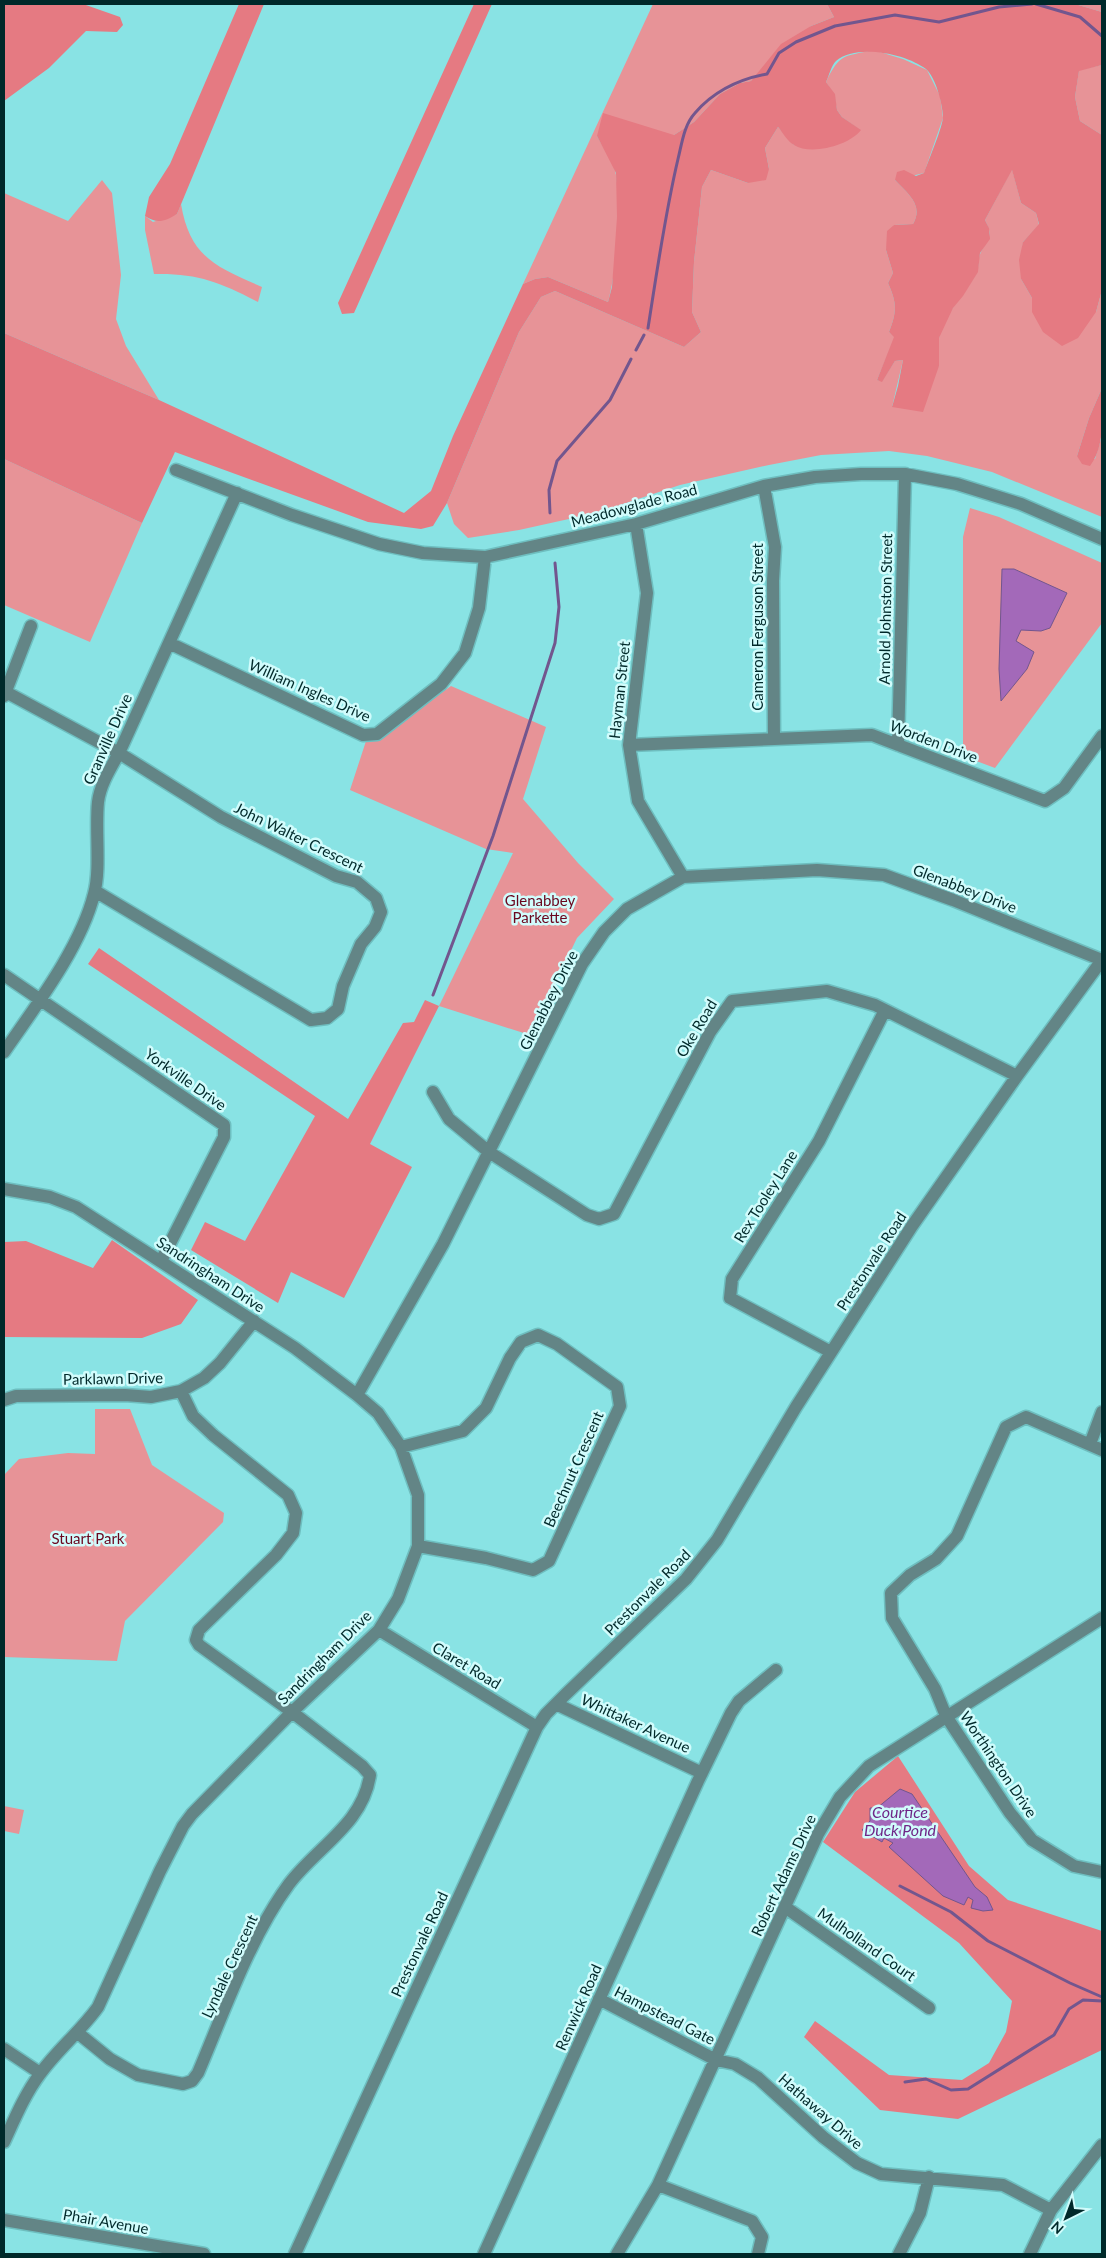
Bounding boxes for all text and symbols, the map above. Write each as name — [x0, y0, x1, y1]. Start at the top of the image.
street label: Meadowglade Road — [569, 480, 699, 530]
street label: Arnold Johnston Street — [875, 533, 895, 685]
street label: Cameron Ferguson Street — [748, 543, 766, 711]
street label: Hayman Street — [605, 640, 633, 740]
street label: William Ingles Drive — [246, 655, 374, 725]
street label: Granville Drive — [79, 691, 135, 787]
street label: Worden Drive — [888, 716, 981, 766]
street label: John Walter Crescent — [232, 798, 367, 876]
street label: Glenabbey Drive — [911, 860, 1019, 916]
park label: Glenabbey Parkette — [505, 891, 575, 926]
street label: Glenabbey Drive — [515, 947, 581, 1053]
street label: Oke Road — [672, 996, 720, 1060]
street label: Yorkville Drive — [142, 1044, 230, 1114]
street label: Rex Tooley Lane — [729, 1146, 801, 1246]
street label: Prestonvale Road — [832, 1208, 910, 1314]
street label: Sandringham Drive — [154, 1232, 268, 1316]
street label: Parklawn Drive — [63, 1368, 163, 1388]
street label: Beechnut Crescent — [539, 1408, 607, 1530]
park label: Stuart Park — [52, 1529, 125, 1547]
street label: Prestonvale Road — [600, 1545, 694, 1639]
street label: Sandringham Drive — [273, 1606, 375, 1708]
street label: Claret Road — [430, 1638, 504, 1692]
street label: Whittaker Avenue — [579, 1690, 694, 1756]
street label: Worthington Drive — [957, 1708, 1041, 1820]
water label: Courtice Duck Pond — [864, 1802, 937, 1839]
street label: Robert Adams Drive — [747, 1811, 819, 1939]
street label: Prestonvale Road — [387, 1888, 451, 2000]
street label: Mulholland Court — [815, 1904, 920, 1985]
street label: Lyndale Crescent — [197, 1911, 261, 2020]
street label: Renwick Road — [551, 1961, 605, 2053]
street label: Hampstead Gate — [612, 1982, 718, 2048]
street label: Hathaway Drive — [775, 2070, 867, 2153]
north arrow — [1041, 2193, 1091, 2243]
street label: Phair Avenue — [62, 2205, 150, 2237]
text: N — [1047, 2218, 1067, 2238]

